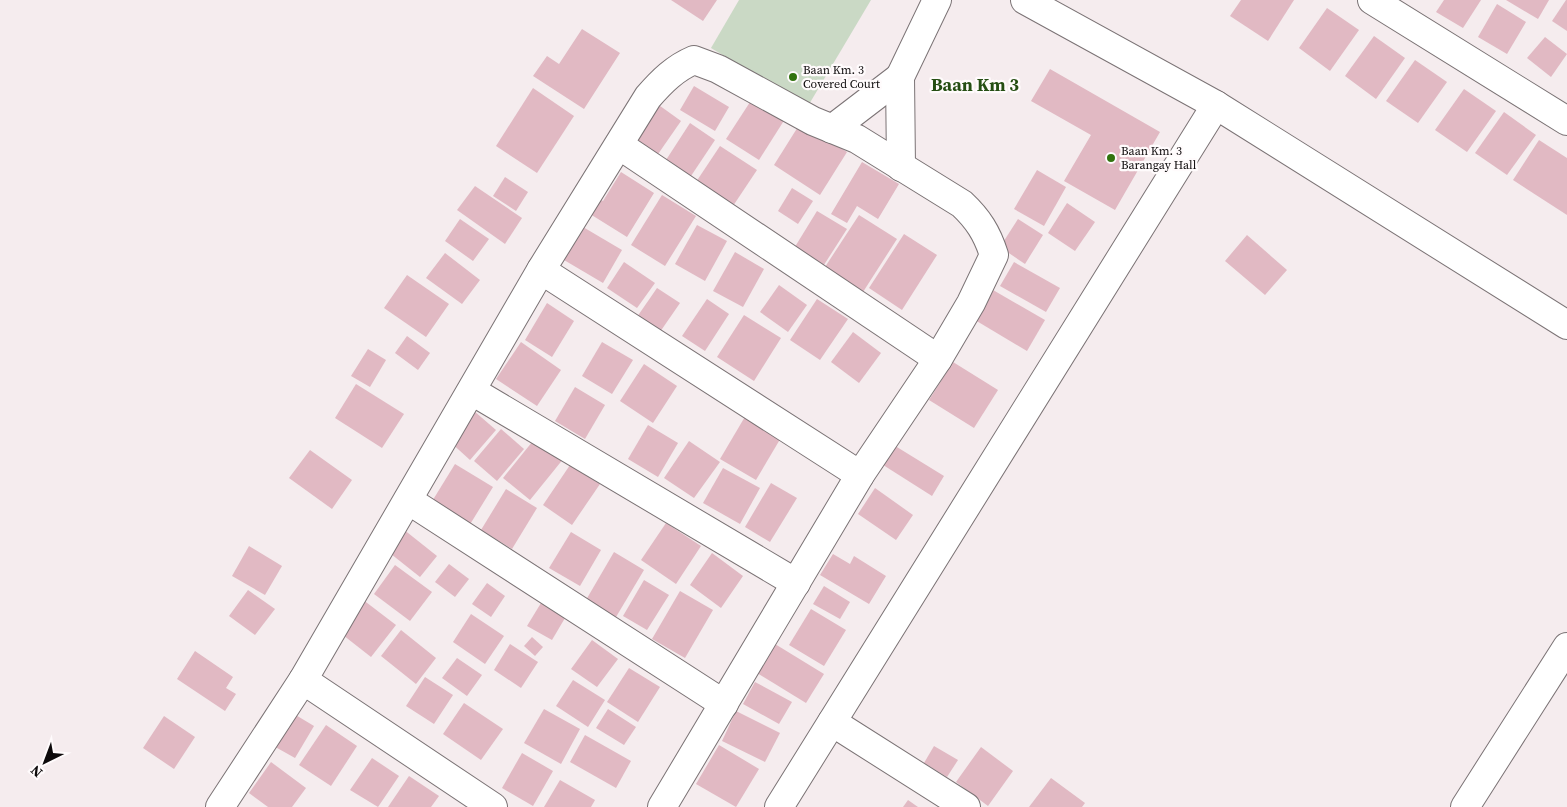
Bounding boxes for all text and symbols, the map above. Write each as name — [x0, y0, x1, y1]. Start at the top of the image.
place label: Baan Km. 3 Covered Court — [803, 62, 880, 92]
marker: Baan Km. 3 Covered Court — [787, 71, 799, 83]
district label: Baan Km 3 — [931, 72, 1019, 97]
place label: Baan Km. 3 Barangay Hall — [1121, 143, 1197, 173]
marker: Baan Km. 3 Barangay Hall — [1105, 152, 1117, 164]
north arrow — [20, 737, 70, 787]
text: N — [26, 761, 47, 783]

